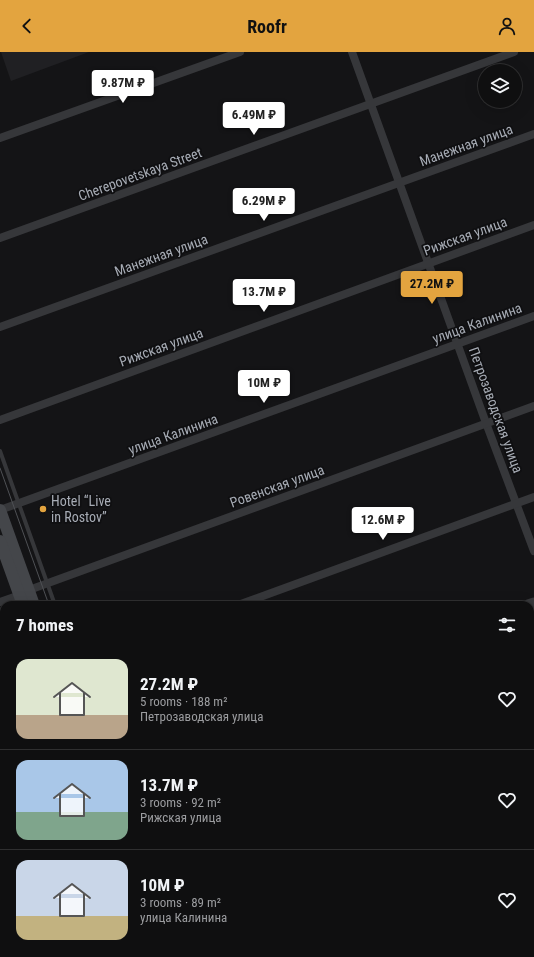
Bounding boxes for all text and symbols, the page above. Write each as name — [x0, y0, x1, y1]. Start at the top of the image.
icon: back — [16, 15, 38, 37]
icon: person — [496, 15, 518, 37]
text: Roofr — [247, 16, 287, 37]
map controls — [478, 64, 522, 108]
button: layers — [478, 64, 522, 108]
pin: 9.87M ₽ — [86, 70, 160, 104]
text: 9.87M ₽ — [101, 75, 145, 90]
pin: 6.49M ₽ — [217, 102, 291, 136]
text: 6.49M ₽ — [232, 107, 276, 122]
street label: Манежная улица — [417, 121, 515, 169]
street label: Cherepovetskaya Street — [76, 144, 204, 204]
pin: 6.29M ₽ — [227, 188, 301, 222]
text: 6.29M ₽ — [242, 193, 286, 208]
street label: Рижская улица — [421, 213, 509, 259]
street label: Манежная улица — [112, 231, 210, 279]
pin: 27.2M ₽ — [395, 271, 469, 305]
text: 27.2M ₽ — [410, 276, 454, 291]
pin: 13.7M ₽ — [227, 279, 301, 313]
text: 13.7M ₽ — [242, 284, 286, 299]
street label: улица Калинина — [430, 299, 524, 347]
street label: Рижская улица — [117, 324, 205, 370]
street label: Петрозаводская улица — [466, 345, 526, 475]
pin: 10M ₽ — [236, 370, 292, 404]
text: 10M ₽ — [247, 375, 281, 390]
street label: улица Калинина — [126, 410, 220, 458]
street label: Ровенская улица — [228, 462, 326, 510]
place label: Hotel “Live in Rostov” — [51, 493, 111, 525]
marker: Hotel “Live in Rostov” — [38, 504, 48, 514]
pin: 12.6M ₽ — [346, 507, 420, 541]
text: 12.6M ₽ — [361, 512, 405, 527]
icon: filters — [496, 614, 518, 636]
text: 7 homes — [16, 615, 74, 635]
text: 27.2M ₽ — [140, 674, 198, 694]
icon: home — [48, 675, 96, 723]
icon: heart — [496, 688, 518, 710]
text: 5 rooms · 188 m² — [140, 694, 227, 709]
text: Петрозаводская улица — [140, 709, 263, 724]
text: 13.7M ₽ — [140, 775, 198, 795]
icon: home — [48, 776, 96, 824]
icon: heart — [496, 789, 518, 811]
text: 3 rooms · 92 m² — [140, 795, 221, 810]
text: Рижская улица — [140, 810, 222, 825]
text: 10M ₽ — [140, 875, 185, 895]
icon: home — [48, 876, 96, 924]
icon: heart — [496, 889, 518, 911]
text: 3 rooms · 89 m² — [140, 895, 221, 910]
text: улица Калинина — [140, 910, 227, 925]

